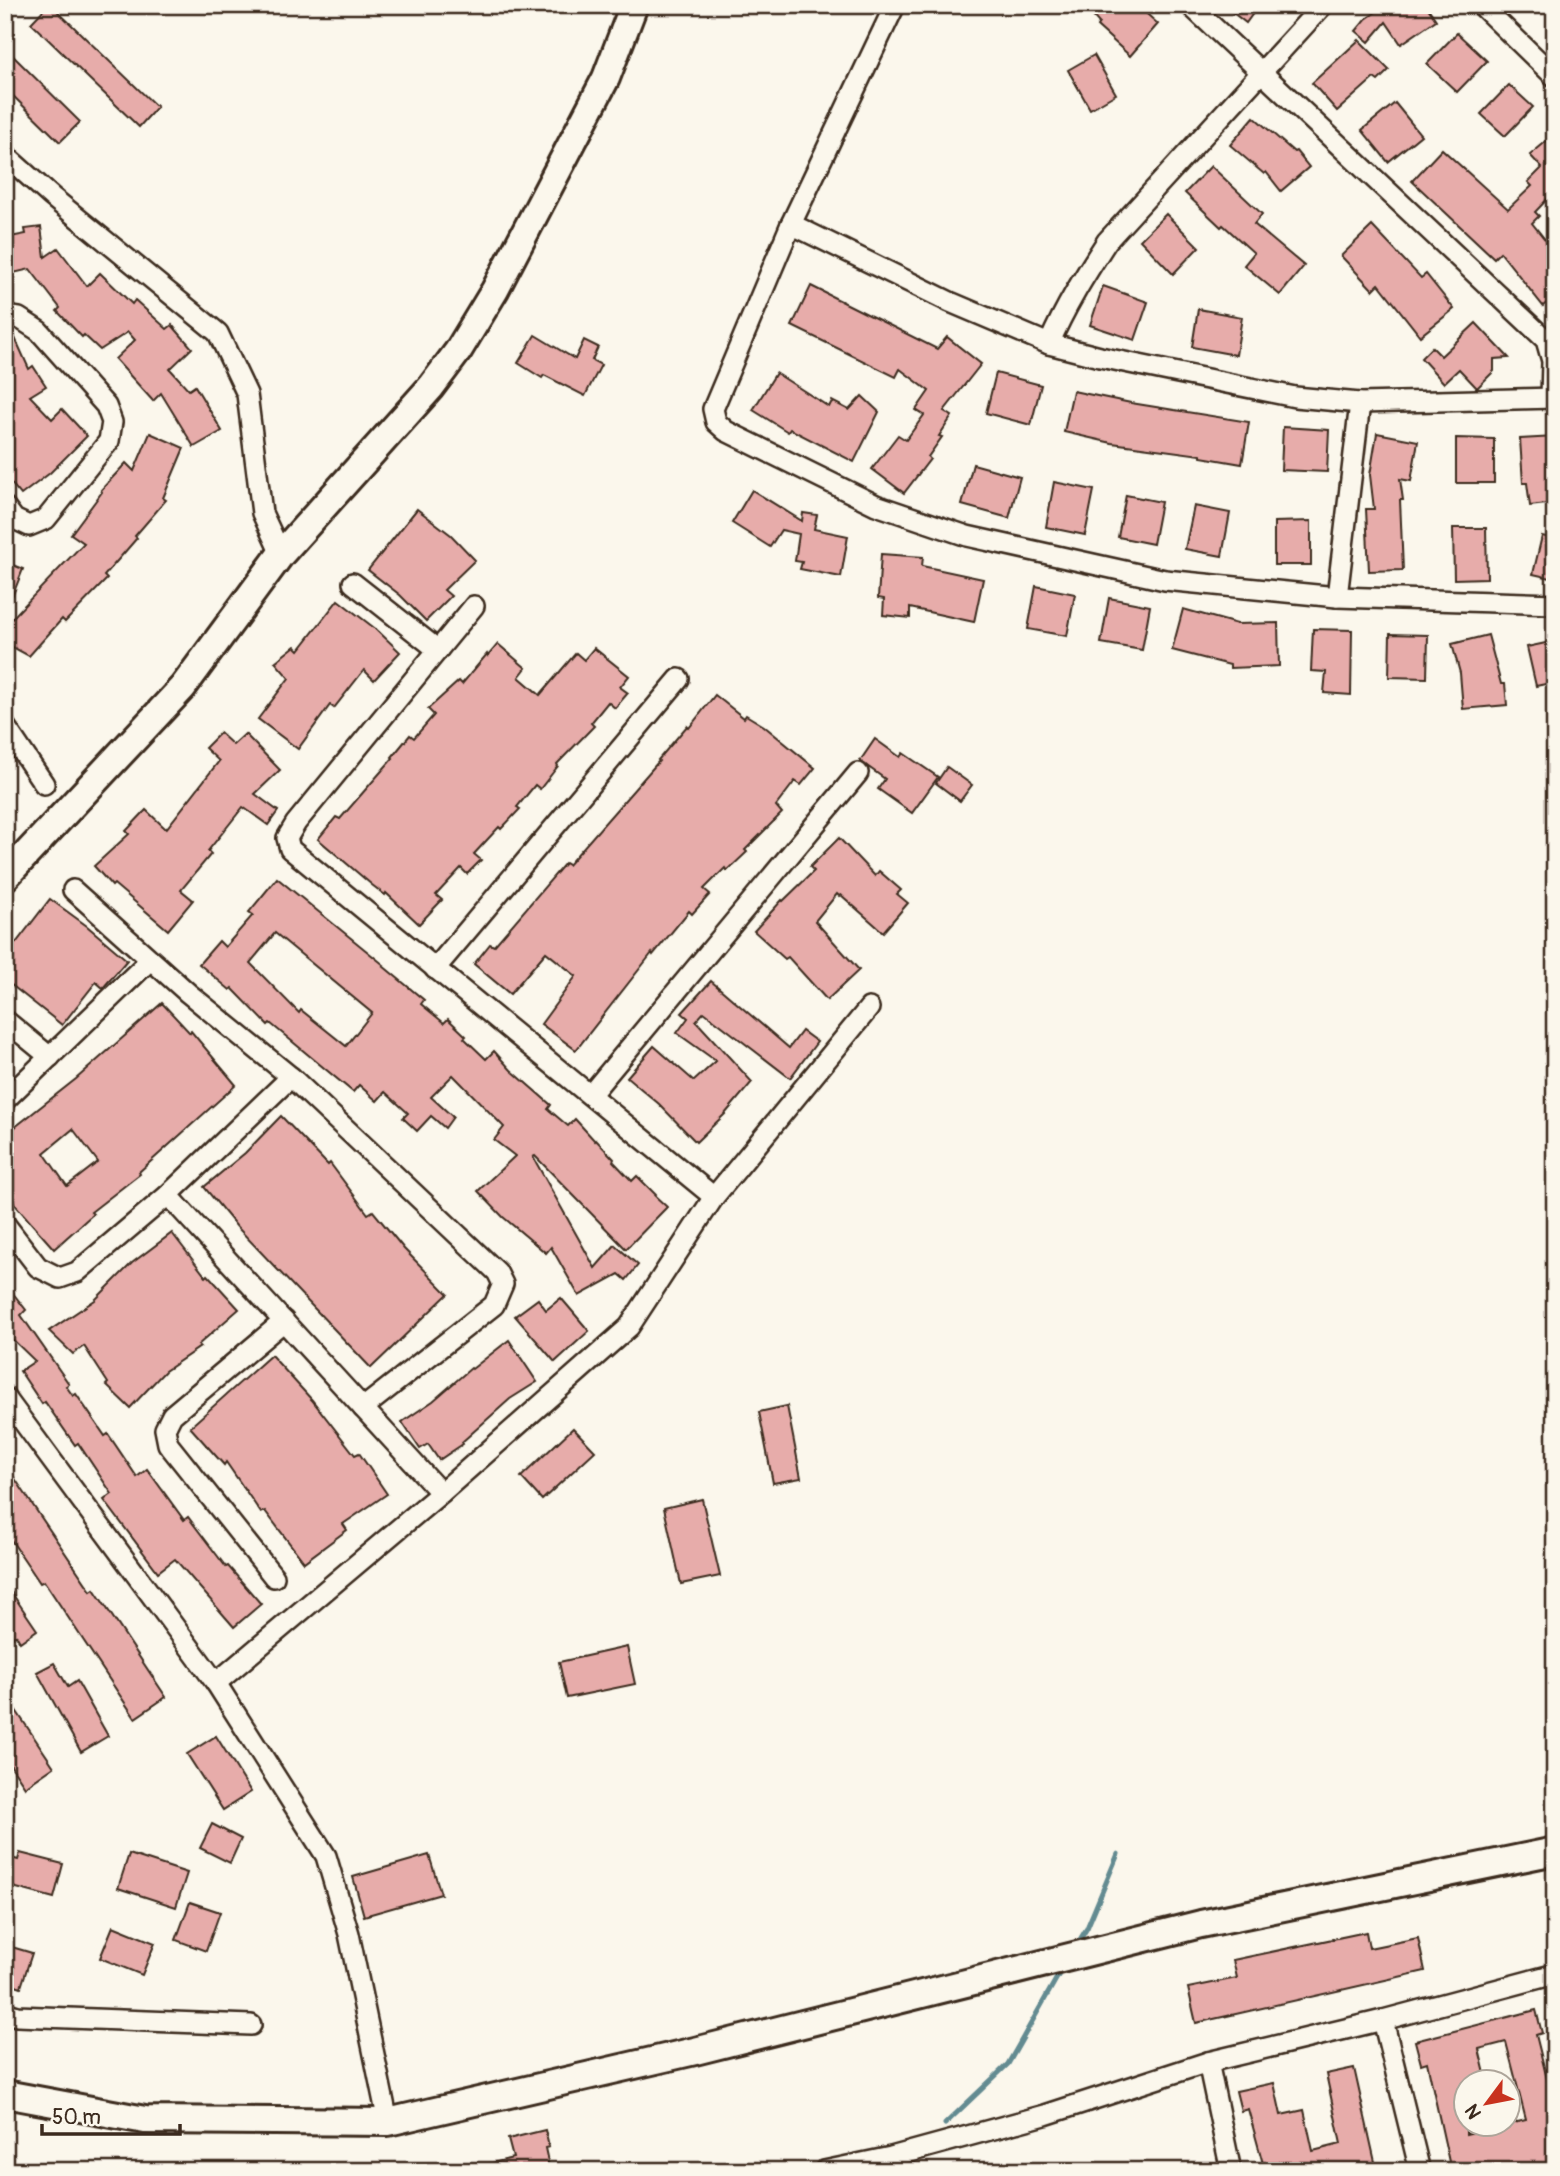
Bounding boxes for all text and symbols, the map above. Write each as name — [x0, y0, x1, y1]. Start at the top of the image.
north arrow — [1452, 2068, 1522, 2138]
scale bar — [42, 2092, 180, 2136]
text: N — [1460, 2100, 1487, 2123]
text: 50 m — [52, 2104, 101, 2131]

